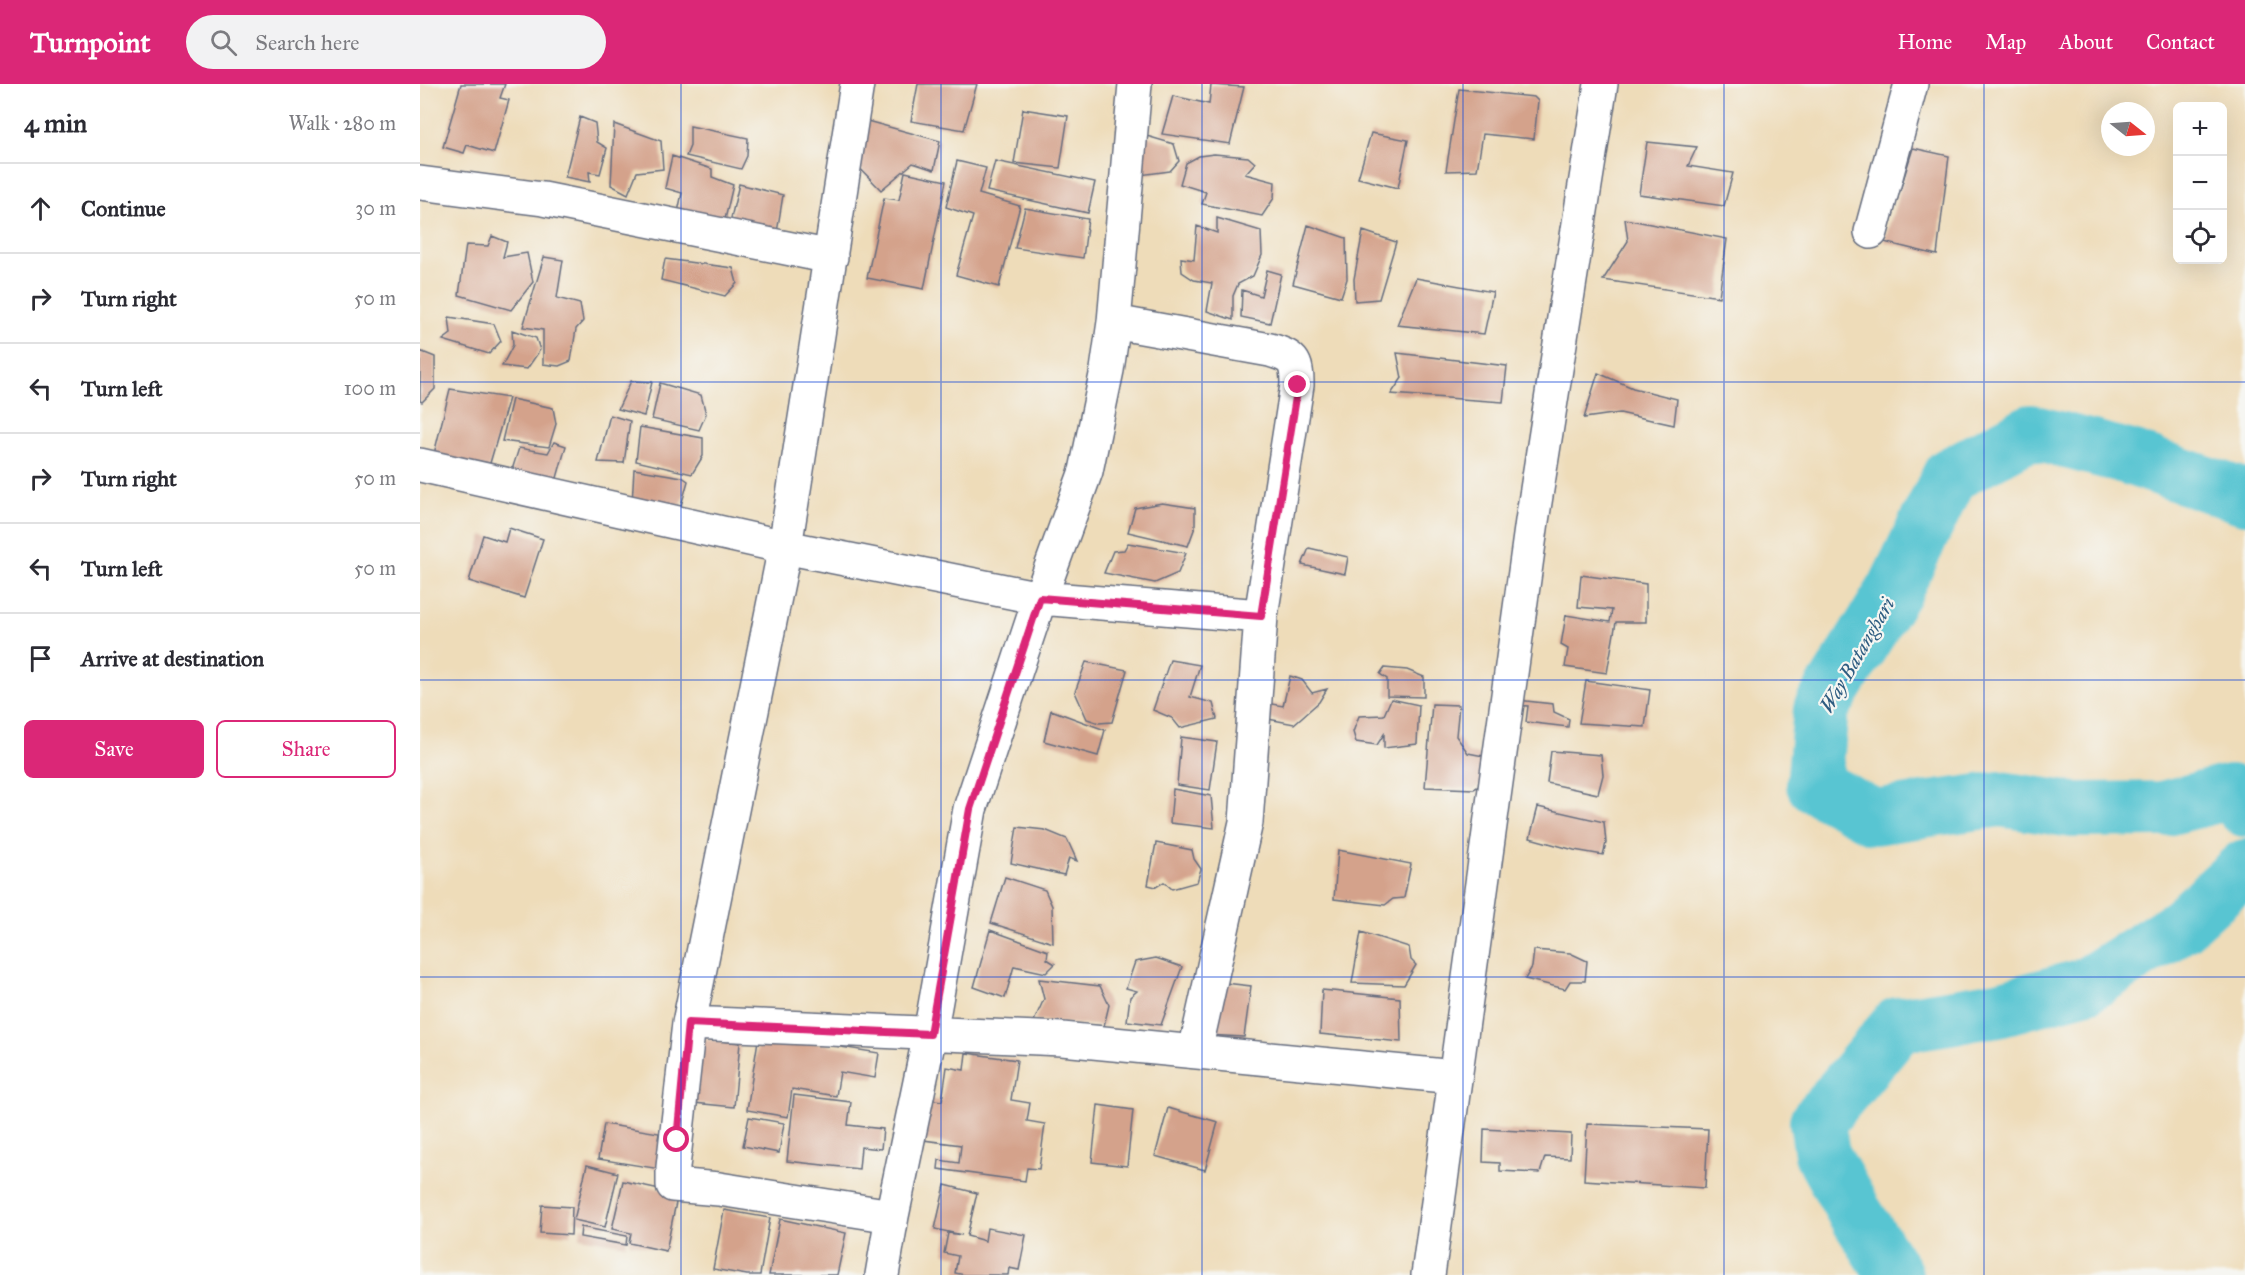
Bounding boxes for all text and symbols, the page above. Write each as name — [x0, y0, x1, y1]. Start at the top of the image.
search box — [186, 15, 606, 69]
text: Turnpoint — [30, 25, 150, 60]
icon: search — [207, 26, 240, 59]
text: Search here — [255, 29, 359, 56]
text: Home — [1897, 29, 1952, 55]
text: Map — [1985, 29, 2026, 55]
text: About — [2059, 29, 2113, 55]
text: Contact — [2146, 29, 2215, 55]
north arrow — [2101, 102, 2155, 156]
map controls — [2173, 102, 2227, 264]
button: + — [2173, 102, 2227, 156]
text: 4 min — [24, 107, 87, 139]
text: Walk · 280 m — [289, 111, 396, 135]
button: − — [2173, 156, 2227, 210]
icon: ahead — [24, 192, 57, 225]
text: Continue — [81, 195, 166, 222]
text: 30 m — [355, 196, 396, 220]
button: locate — [2173, 210, 2227, 264]
icon: right — [24, 282, 57, 315]
text: Turn right — [81, 285, 177, 312]
text: 50 m — [354, 286, 396, 310]
route end — [1284, 371, 1310, 397]
icon: left — [24, 372, 57, 405]
text: Turn left — [81, 375, 163, 402]
text: 100 m — [344, 376, 396, 400]
icon: right — [24, 462, 57, 495]
text: Turn right — [81, 465, 177, 492]
text: 50 m — [354, 466, 396, 490]
icon: left — [24, 552, 57, 585]
text: Turn left — [81, 555, 163, 582]
text: 50 m — [354, 556, 396, 580]
water label: Way Batanghari — [1814, 593, 1900, 717]
icon: arrive — [24, 642, 57, 675]
text: Arrive at destination — [81, 645, 264, 672]
button: Save — [24, 720, 204, 778]
button: Share — [216, 720, 396, 778]
route start — [663, 1126, 689, 1152]

